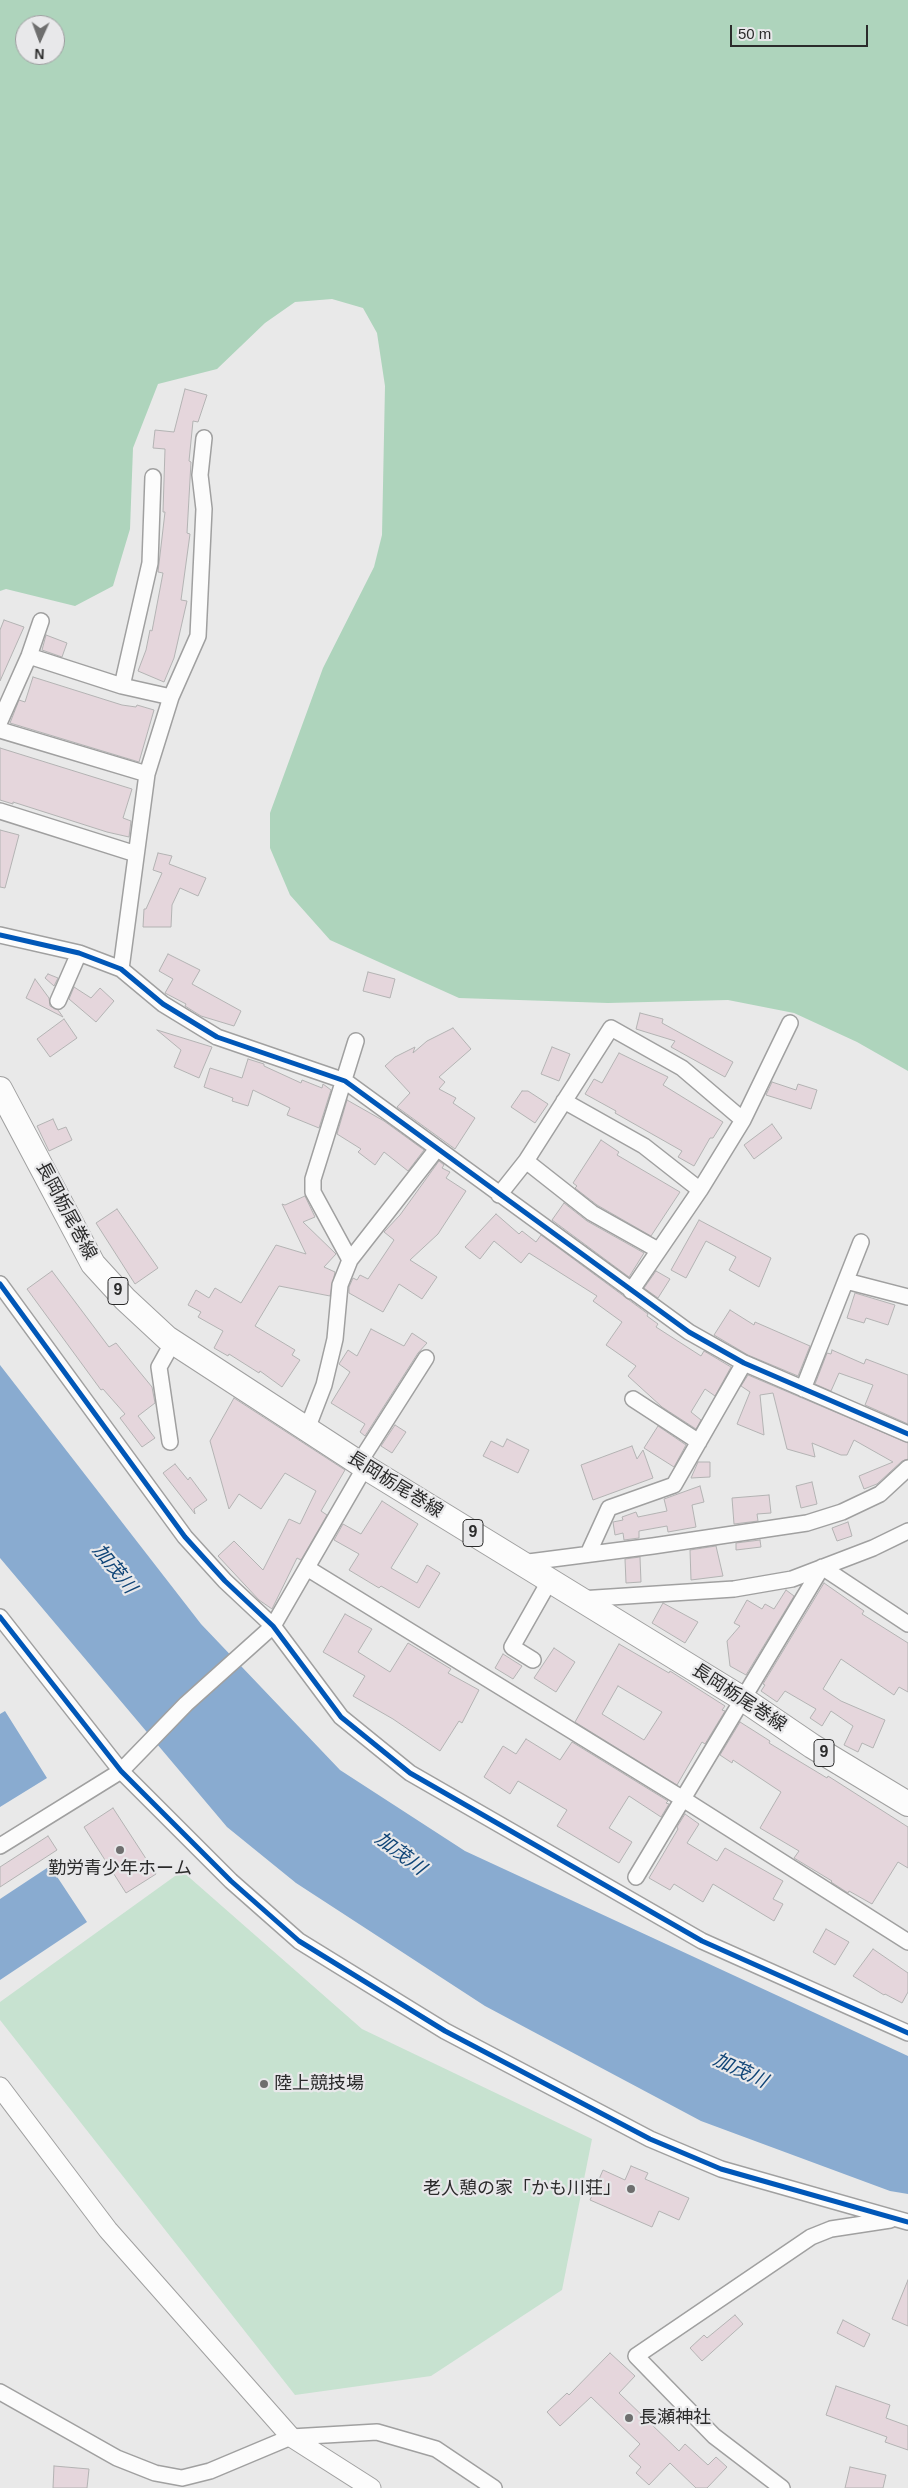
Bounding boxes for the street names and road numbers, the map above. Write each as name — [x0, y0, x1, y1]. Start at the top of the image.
street label: 長岡栃尾巻線 — [31, 1158, 101, 1264]
road number: 9 — [108, 1278, 128, 1304]
street label: 長岡栃尾巻線 — [343, 1447, 447, 1523]
road number: 9 — [463, 1520, 483, 1546]
street label: 長岡栃尾巻線 — [688, 1660, 790, 1736]
road number: 9 — [814, 1740, 834, 1766]

